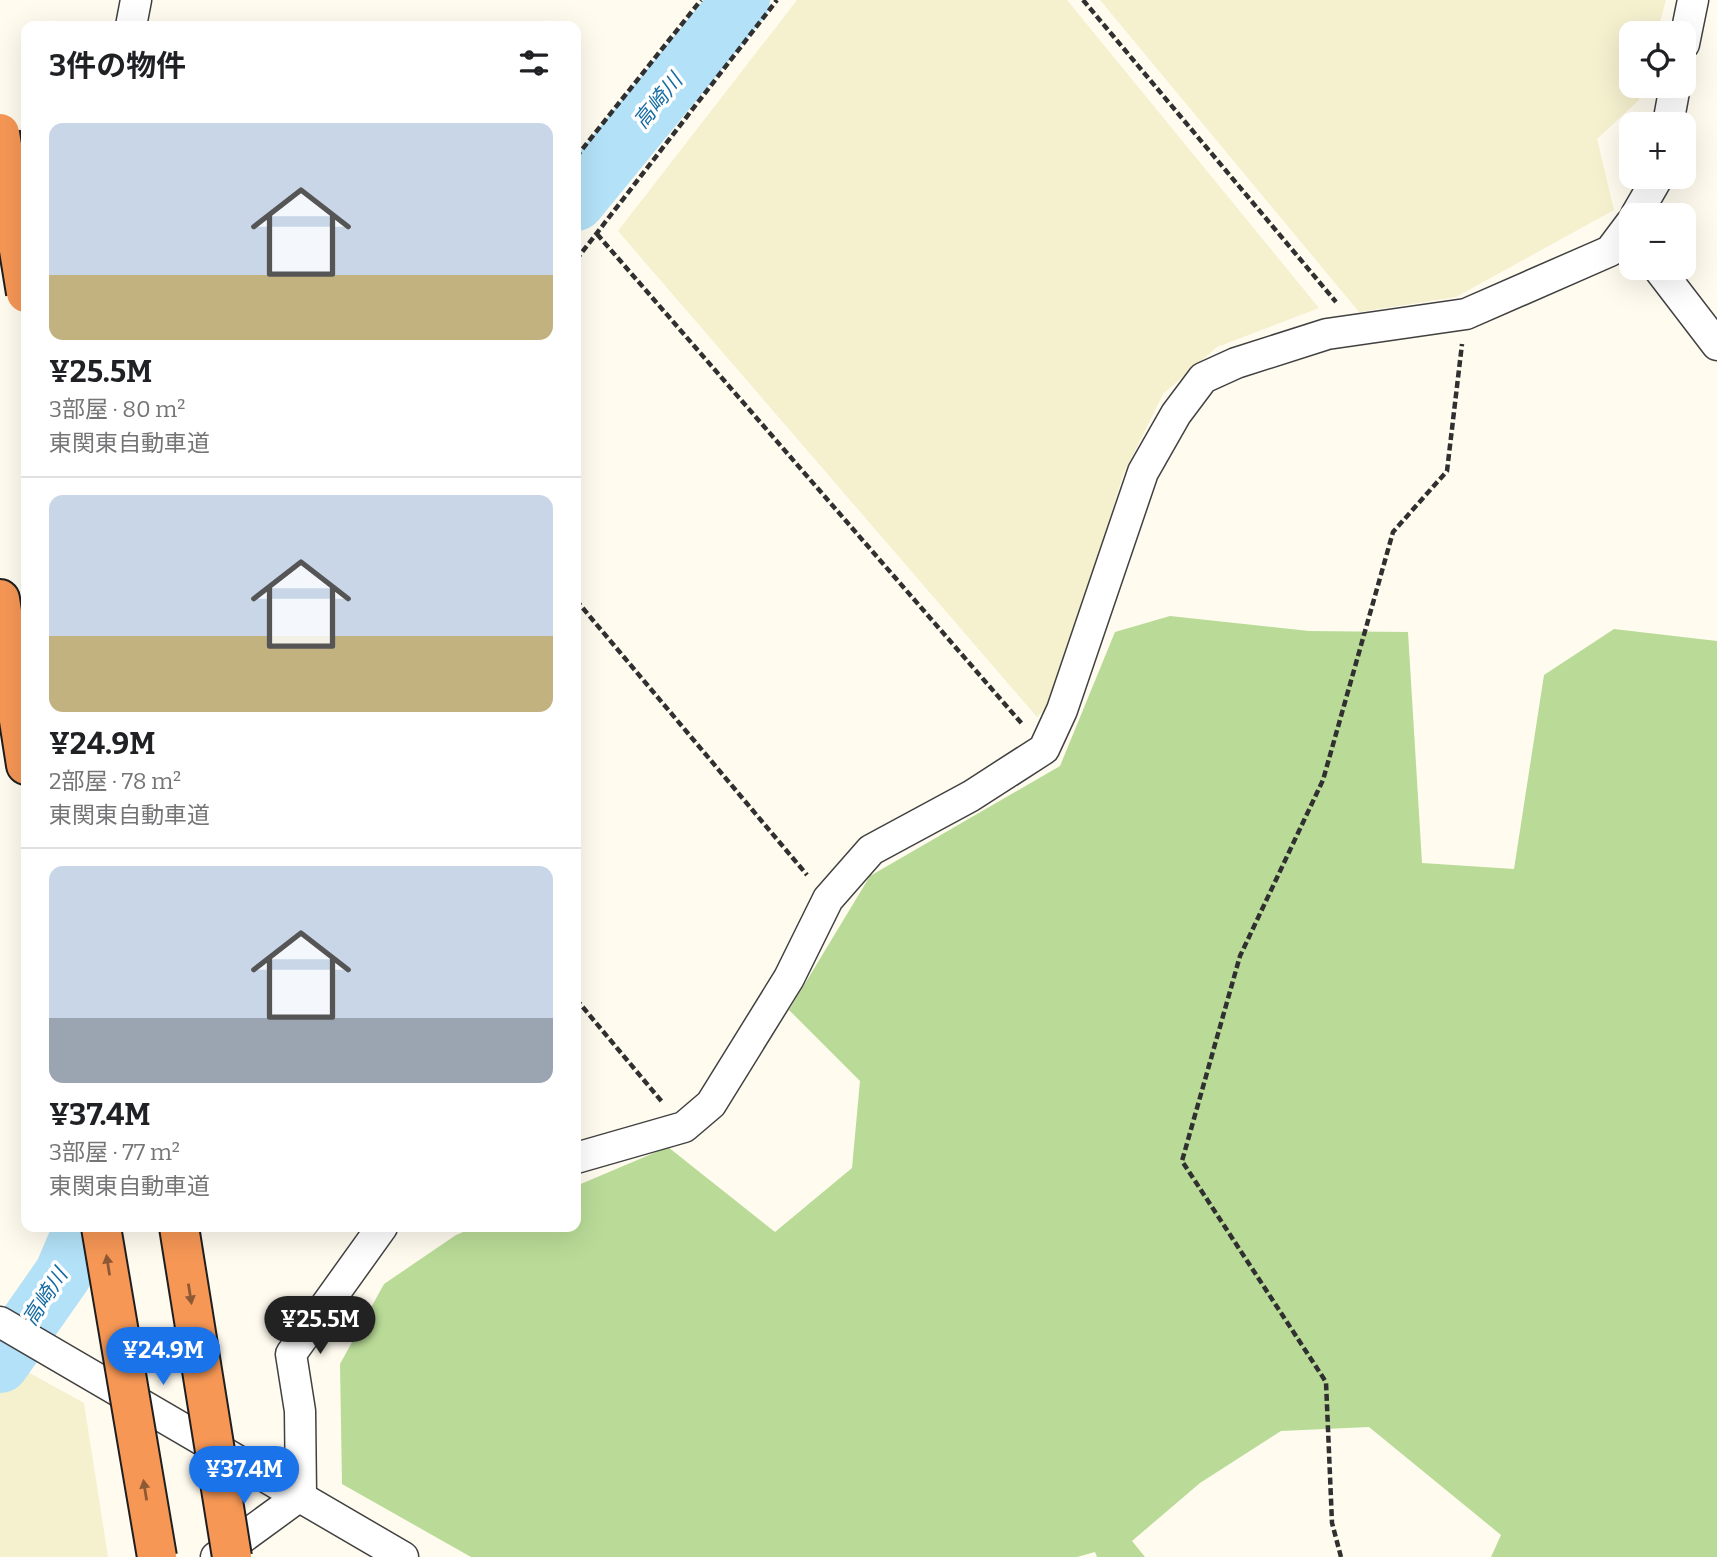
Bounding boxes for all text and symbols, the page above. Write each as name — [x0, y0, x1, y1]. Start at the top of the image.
map controls — [1619, 21, 1696, 280]
button: locate — [1619, 21, 1696, 98]
icon: filters — [515, 44, 553, 82]
text: 3件の物件 — [49, 48, 186, 84]
water label: 高崎川 — [628, 67, 689, 134]
button: + — [1619, 112, 1696, 189]
icon: home — [238, 169, 364, 295]
button: − — [1619, 203, 1696, 280]
text: ¥25.5M — [49, 354, 152, 390]
text: 3部屋 · 80 m² — [49, 395, 185, 423]
text: 東関東自動車道 — [49, 429, 210, 457]
icon: home — [238, 541, 364, 667]
text: ¥24.9M — [49, 726, 155, 762]
text: 2部屋 · 78 m² — [49, 767, 181, 795]
text: 東関東自動車道 — [49, 801, 210, 829]
icon: home — [238, 912, 364, 1038]
text: ¥37.4M — [49, 1097, 150, 1133]
text: 3部屋 · 77 m² — [49, 1138, 180, 1166]
text: 東関東自動車道 — [49, 1172, 210, 1200]
one-way arrow — [102, 1254, 113, 1276]
water label: 高崎川 — [17, 1262, 74, 1330]
one-way arrow — [185, 1283, 196, 1305]
pin: ¥25.5M — [263, 1296, 377, 1356]
text: ¥25.5M — [280, 1305, 360, 1333]
pin: ¥24.9M — [106, 1328, 220, 1387]
text: ¥24.9M — [122, 1336, 204, 1364]
pin: ¥37.4M — [187, 1446, 301, 1506]
text: ¥37.4M — [205, 1455, 283, 1483]
one-way arrow — [139, 1479, 150, 1501]

